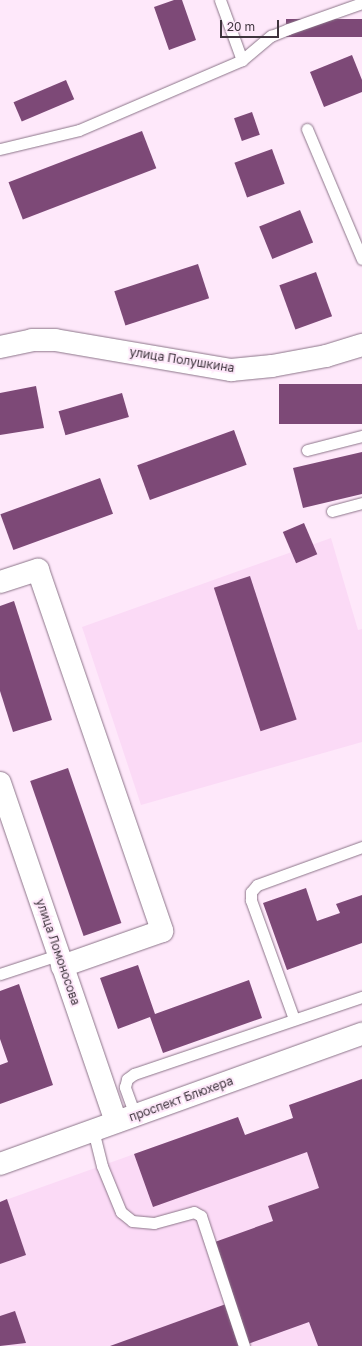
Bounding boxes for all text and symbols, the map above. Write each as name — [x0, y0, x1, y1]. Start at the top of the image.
scale bar — [222, 12, 281, 38]
text: 20 m — [227, 19, 255, 34]
street label: улица Полушкина — [129, 345, 235, 375]
street label: улица Ломоносова — [33, 897, 83, 1007]
street label: проспект Блюхера — [127, 1073, 235, 1125]

